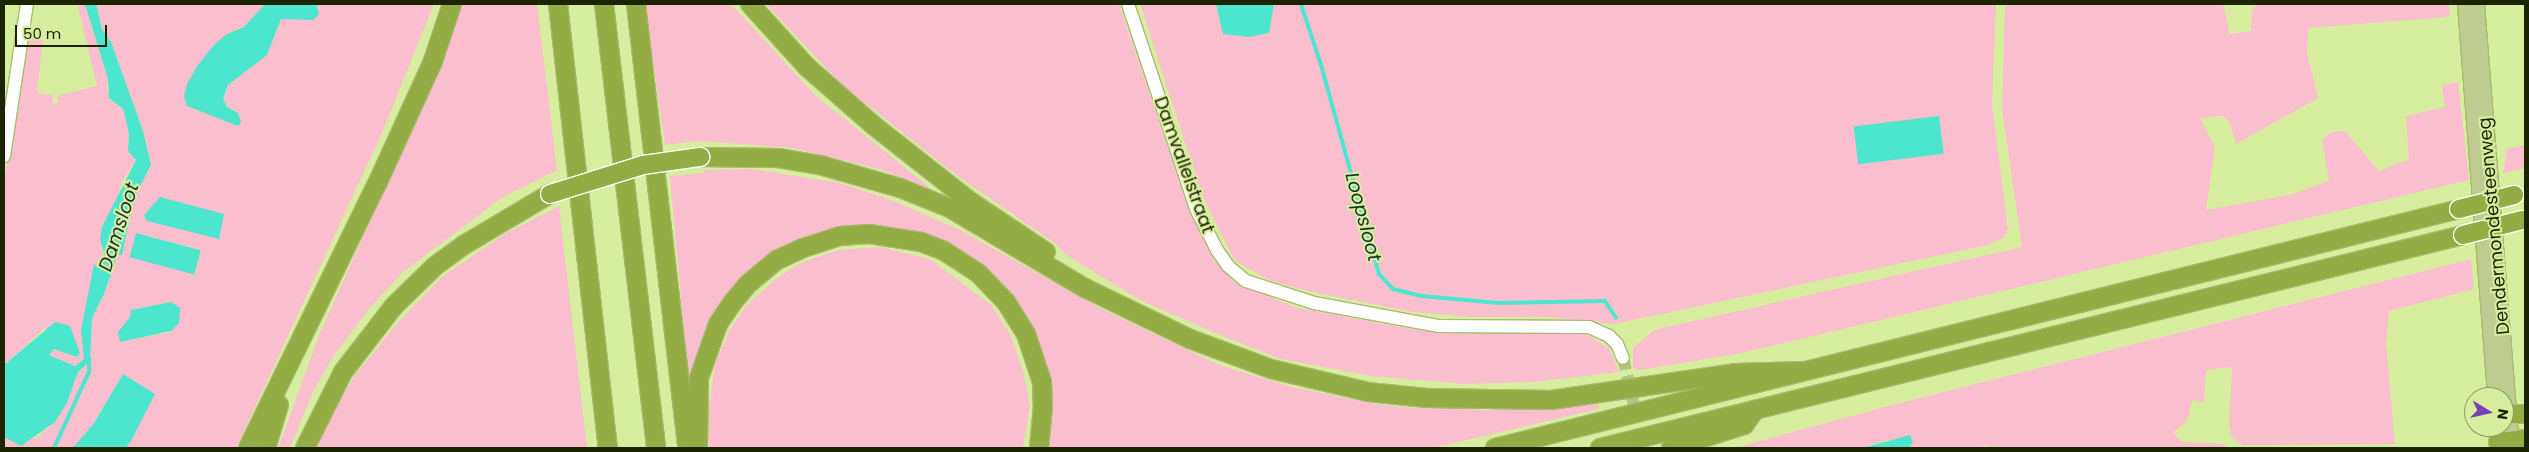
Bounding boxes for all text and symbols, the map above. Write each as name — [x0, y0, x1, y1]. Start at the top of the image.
scale bar — [18, 15, 110, 47]
text: 50 m — [23, 23, 61, 44]
street label: Damvalleistraat — [1149, 94, 1219, 236]
street label: Dendermondesteenweg — [2474, 116, 2514, 336]
water label: Loopsloot — [1340, 170, 1386, 264]
water label: Damsloot — [94, 180, 144, 274]
north arrow — [2464, 387, 2514, 437]
text: N — [2492, 407, 2514, 421]

